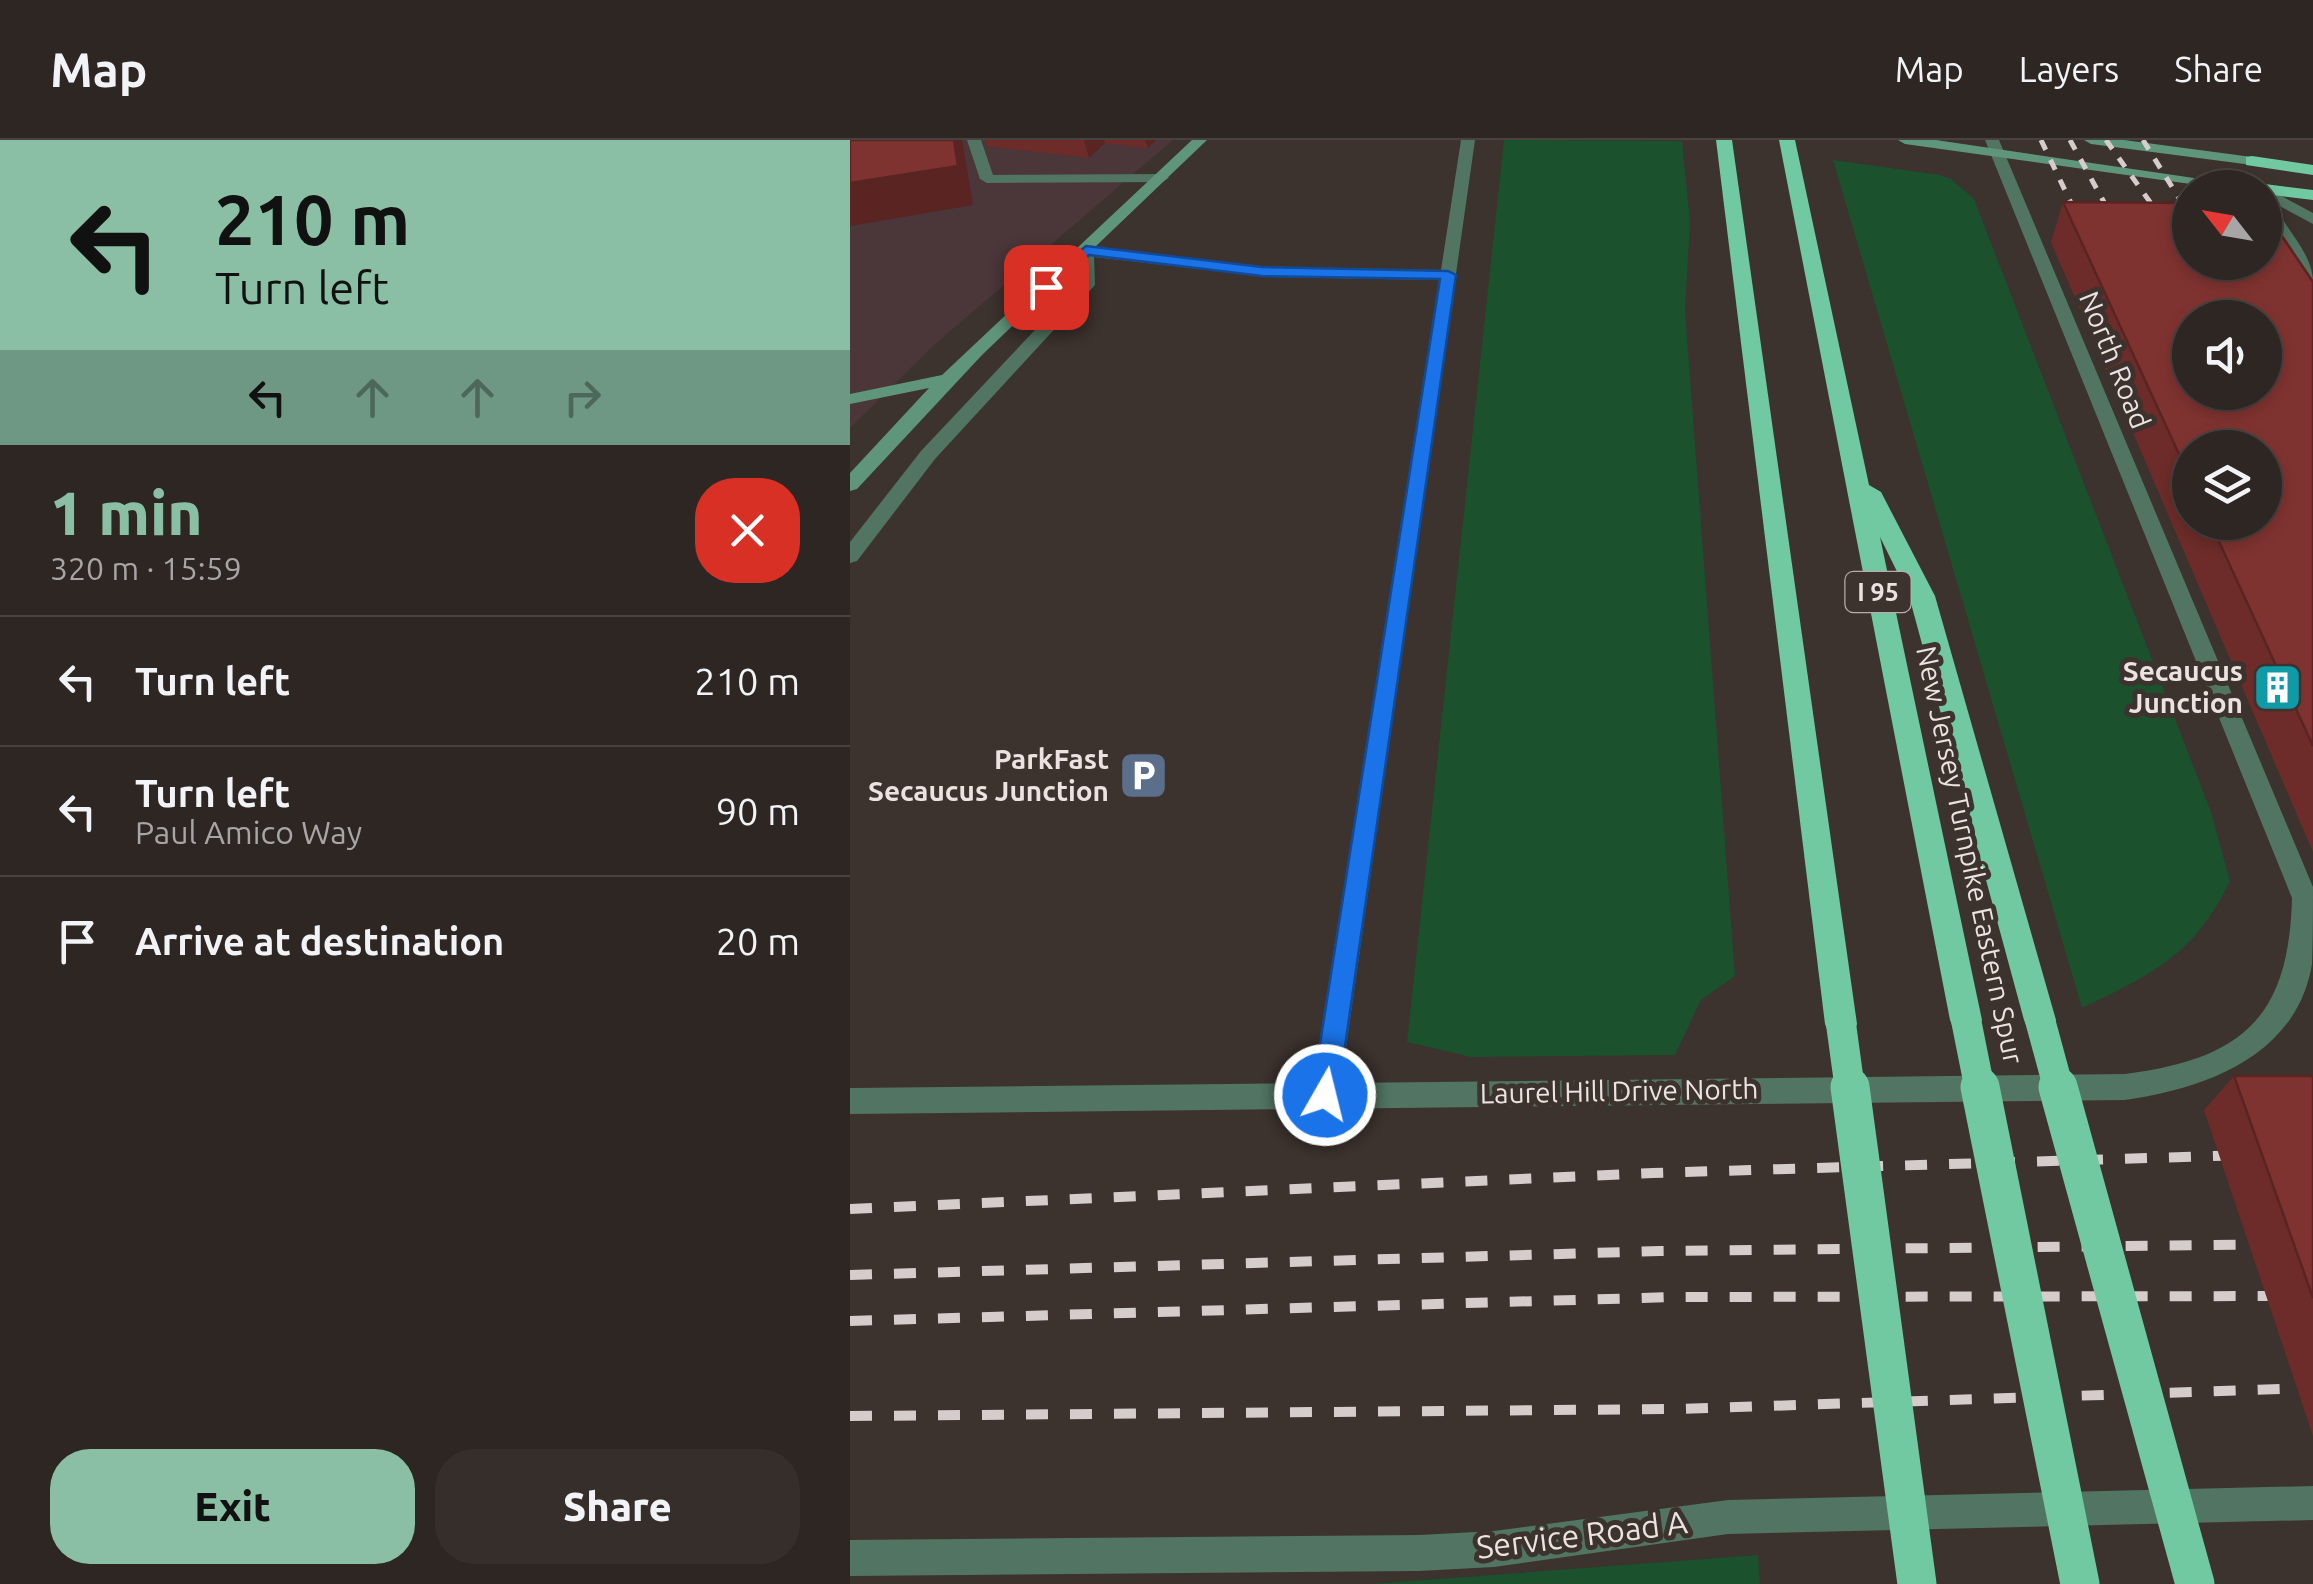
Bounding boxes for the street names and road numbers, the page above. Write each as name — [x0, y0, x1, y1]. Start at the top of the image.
street label: North Road — [2074, 287, 2157, 433]
road number: I 95 — [1846, 572, 1910, 612]
street label: New Jersey Turnpike Eastern Spur — [1911, 643, 2030, 1067]
street label: Laurel Hill Drive North — [1480, 1073, 1758, 1108]
street label: Service Road A — [1474, 1503, 1690, 1565]

